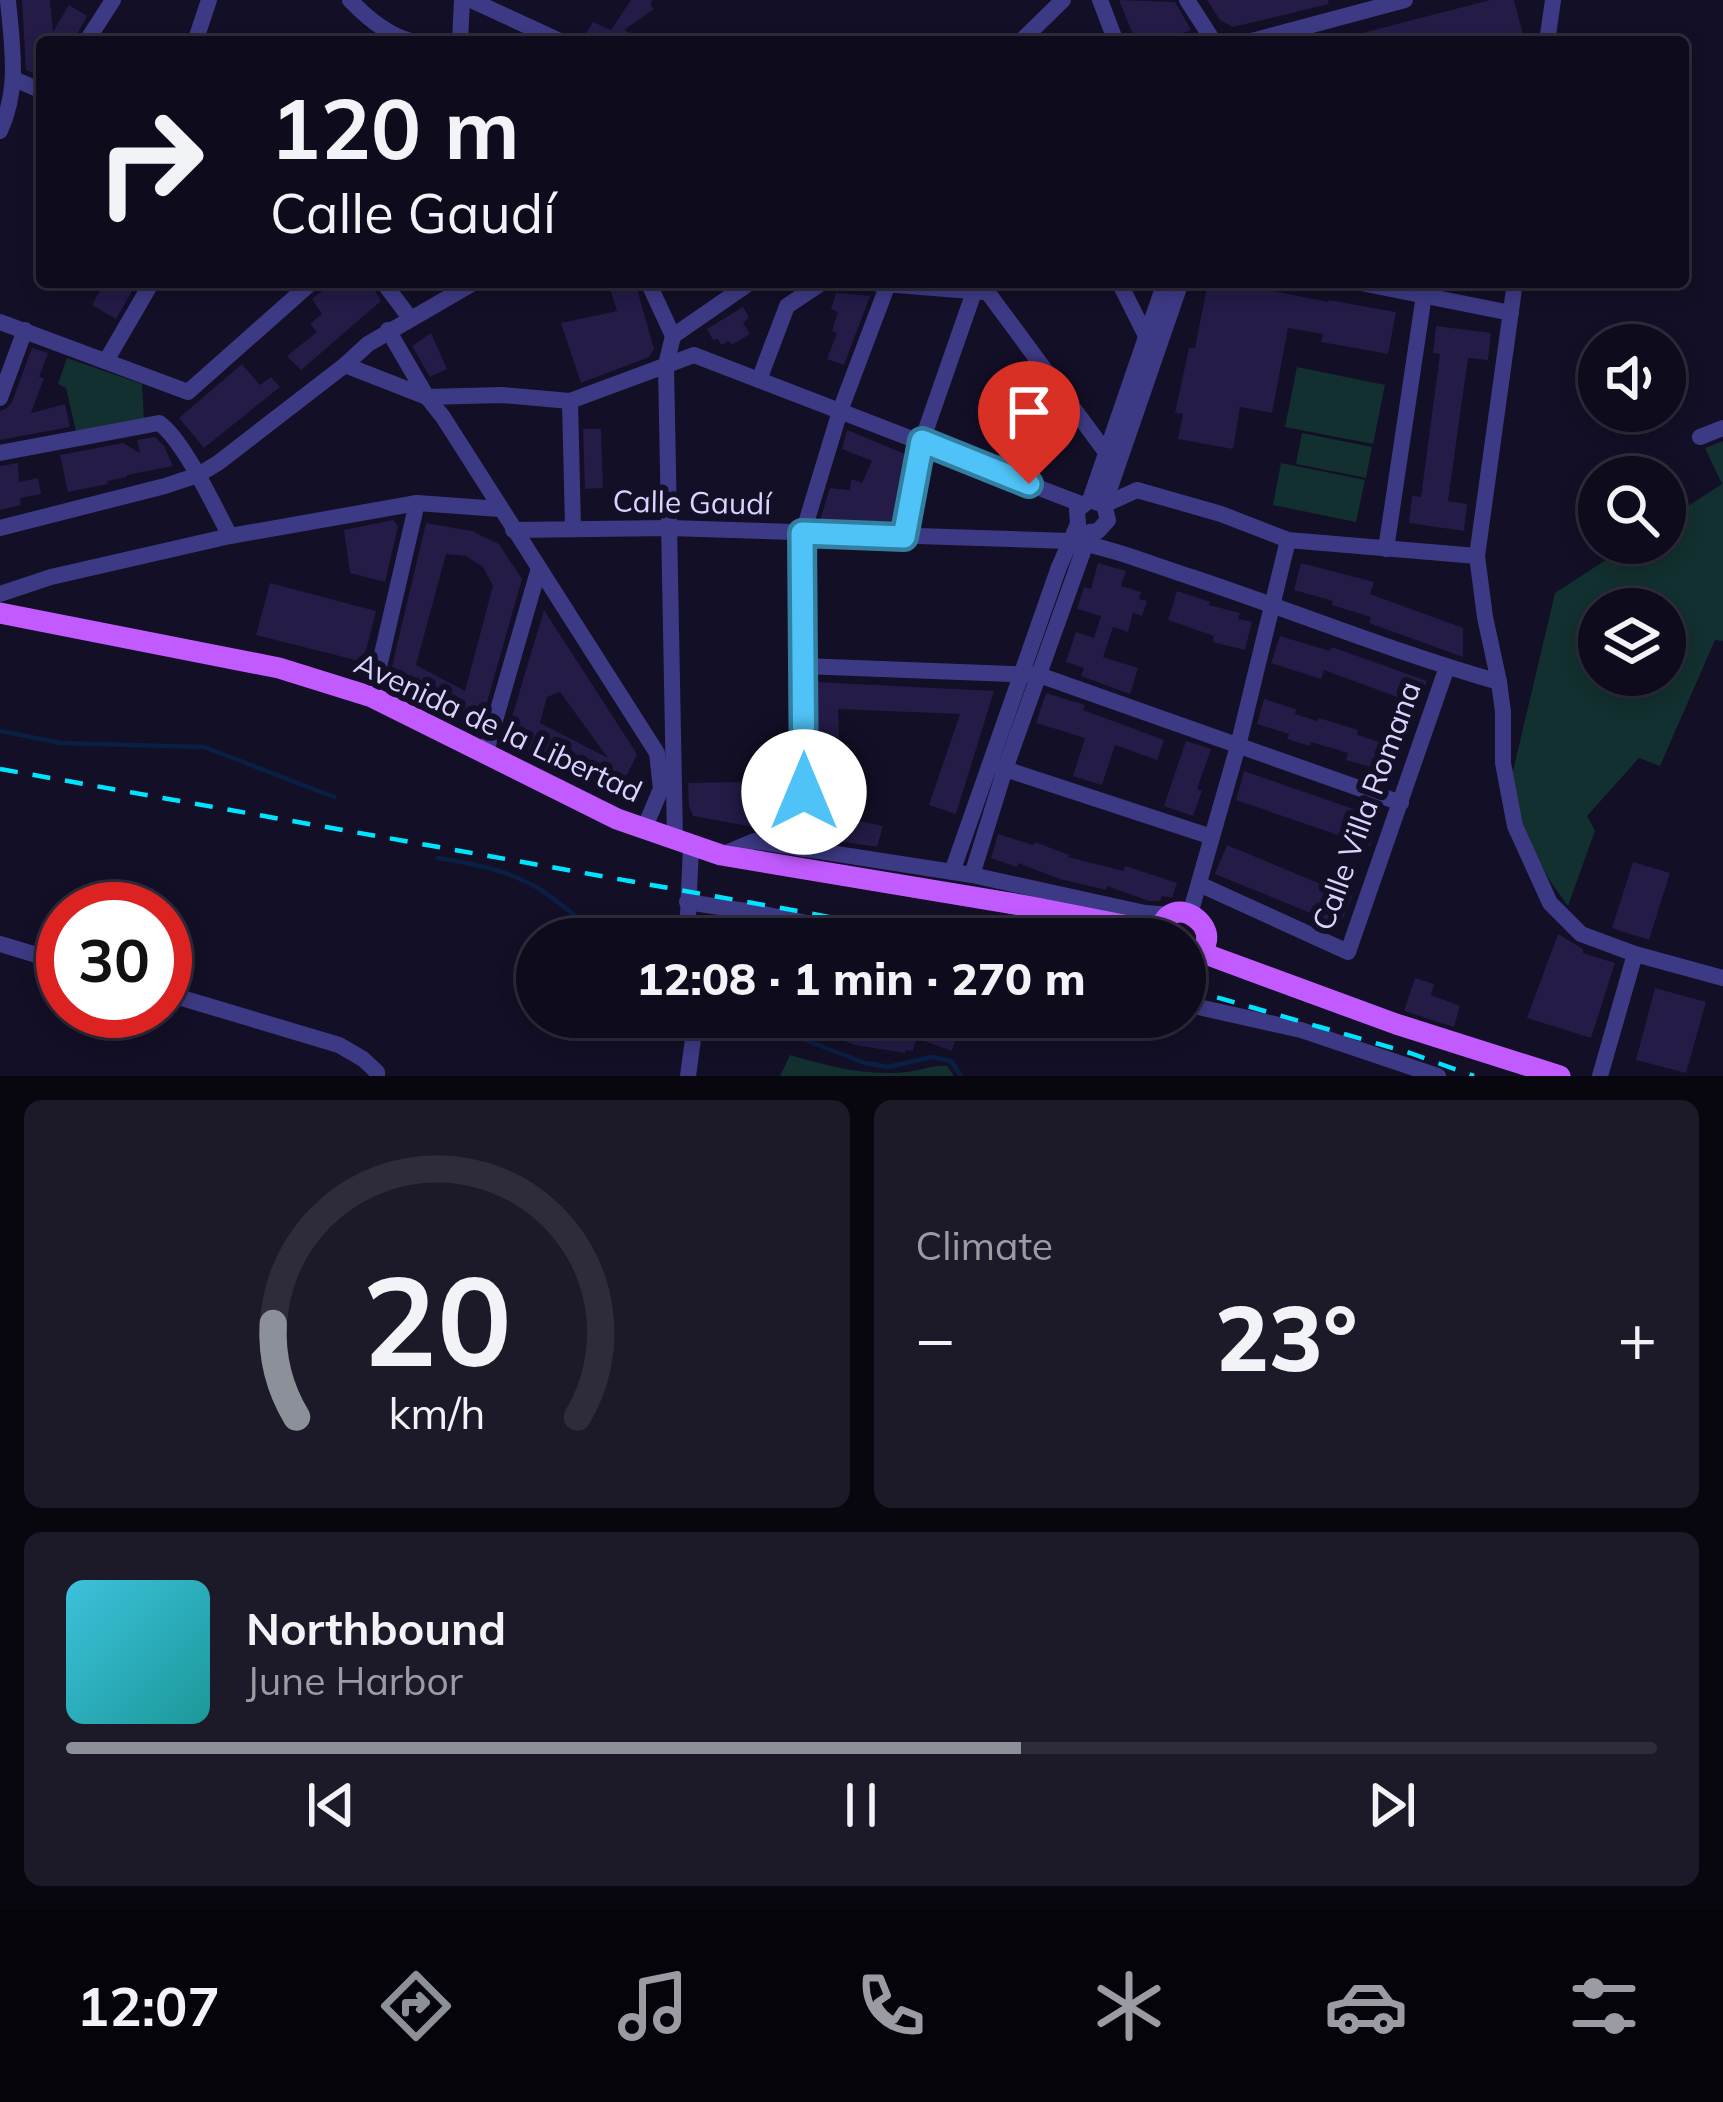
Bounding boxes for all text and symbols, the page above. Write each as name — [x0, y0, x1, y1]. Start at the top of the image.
text: 120 m — [270, 75, 520, 180]
icon: right — [72, 84, 228, 240]
text: Calle Gaudí — [270, 179, 556, 247]
map controls — [1578, 324, 1686, 696]
button: sound — [1578, 324, 1686, 432]
pin — [978, 361, 1080, 484]
icon: arrive — [996, 379, 1062, 445]
button: search — [1578, 456, 1686, 564]
street label: Calle Gaudí — [612, 482, 774, 522]
button: layers — [1578, 588, 1686, 696]
street label: Avenida de la Libertad — [349, 644, 648, 810]
street label: Calle Villa Romana — [1303, 676, 1429, 935]
position arrow — [741, 729, 867, 855]
speed limit sign: 30 — [36, 882, 192, 1038]
text: 12:08 · 1 min · 270 m — [636, 950, 1086, 1006]
text: Climate — [916, 1221, 1053, 1270]
text: 20 — [362, 1241, 512, 1397]
text: 23° — [1215, 1281, 1358, 1394]
text: − — [916, 1296, 955, 1379]
text: + — [1617, 1296, 1657, 1379]
text: km/h — [388, 1386, 485, 1440]
text: Northbound — [246, 1600, 506, 1656]
text: June Harbor — [246, 1656, 463, 1705]
icon: previous — [298, 1772, 364, 1838]
icon: pause — [828, 1772, 894, 1838]
icon: next — [1359, 1772, 1425, 1838]
icon: directions — [374, 1964, 458, 2048]
icon: music — [611, 1964, 695, 2048]
icon: phone — [849, 1964, 933, 2048]
icon: climate — [1087, 1964, 1171, 2048]
icon: car — [1324, 1964, 1408, 2048]
icon: filters — [1562, 1964, 1646, 2048]
text: 12:07 — [77, 1972, 220, 2040]

